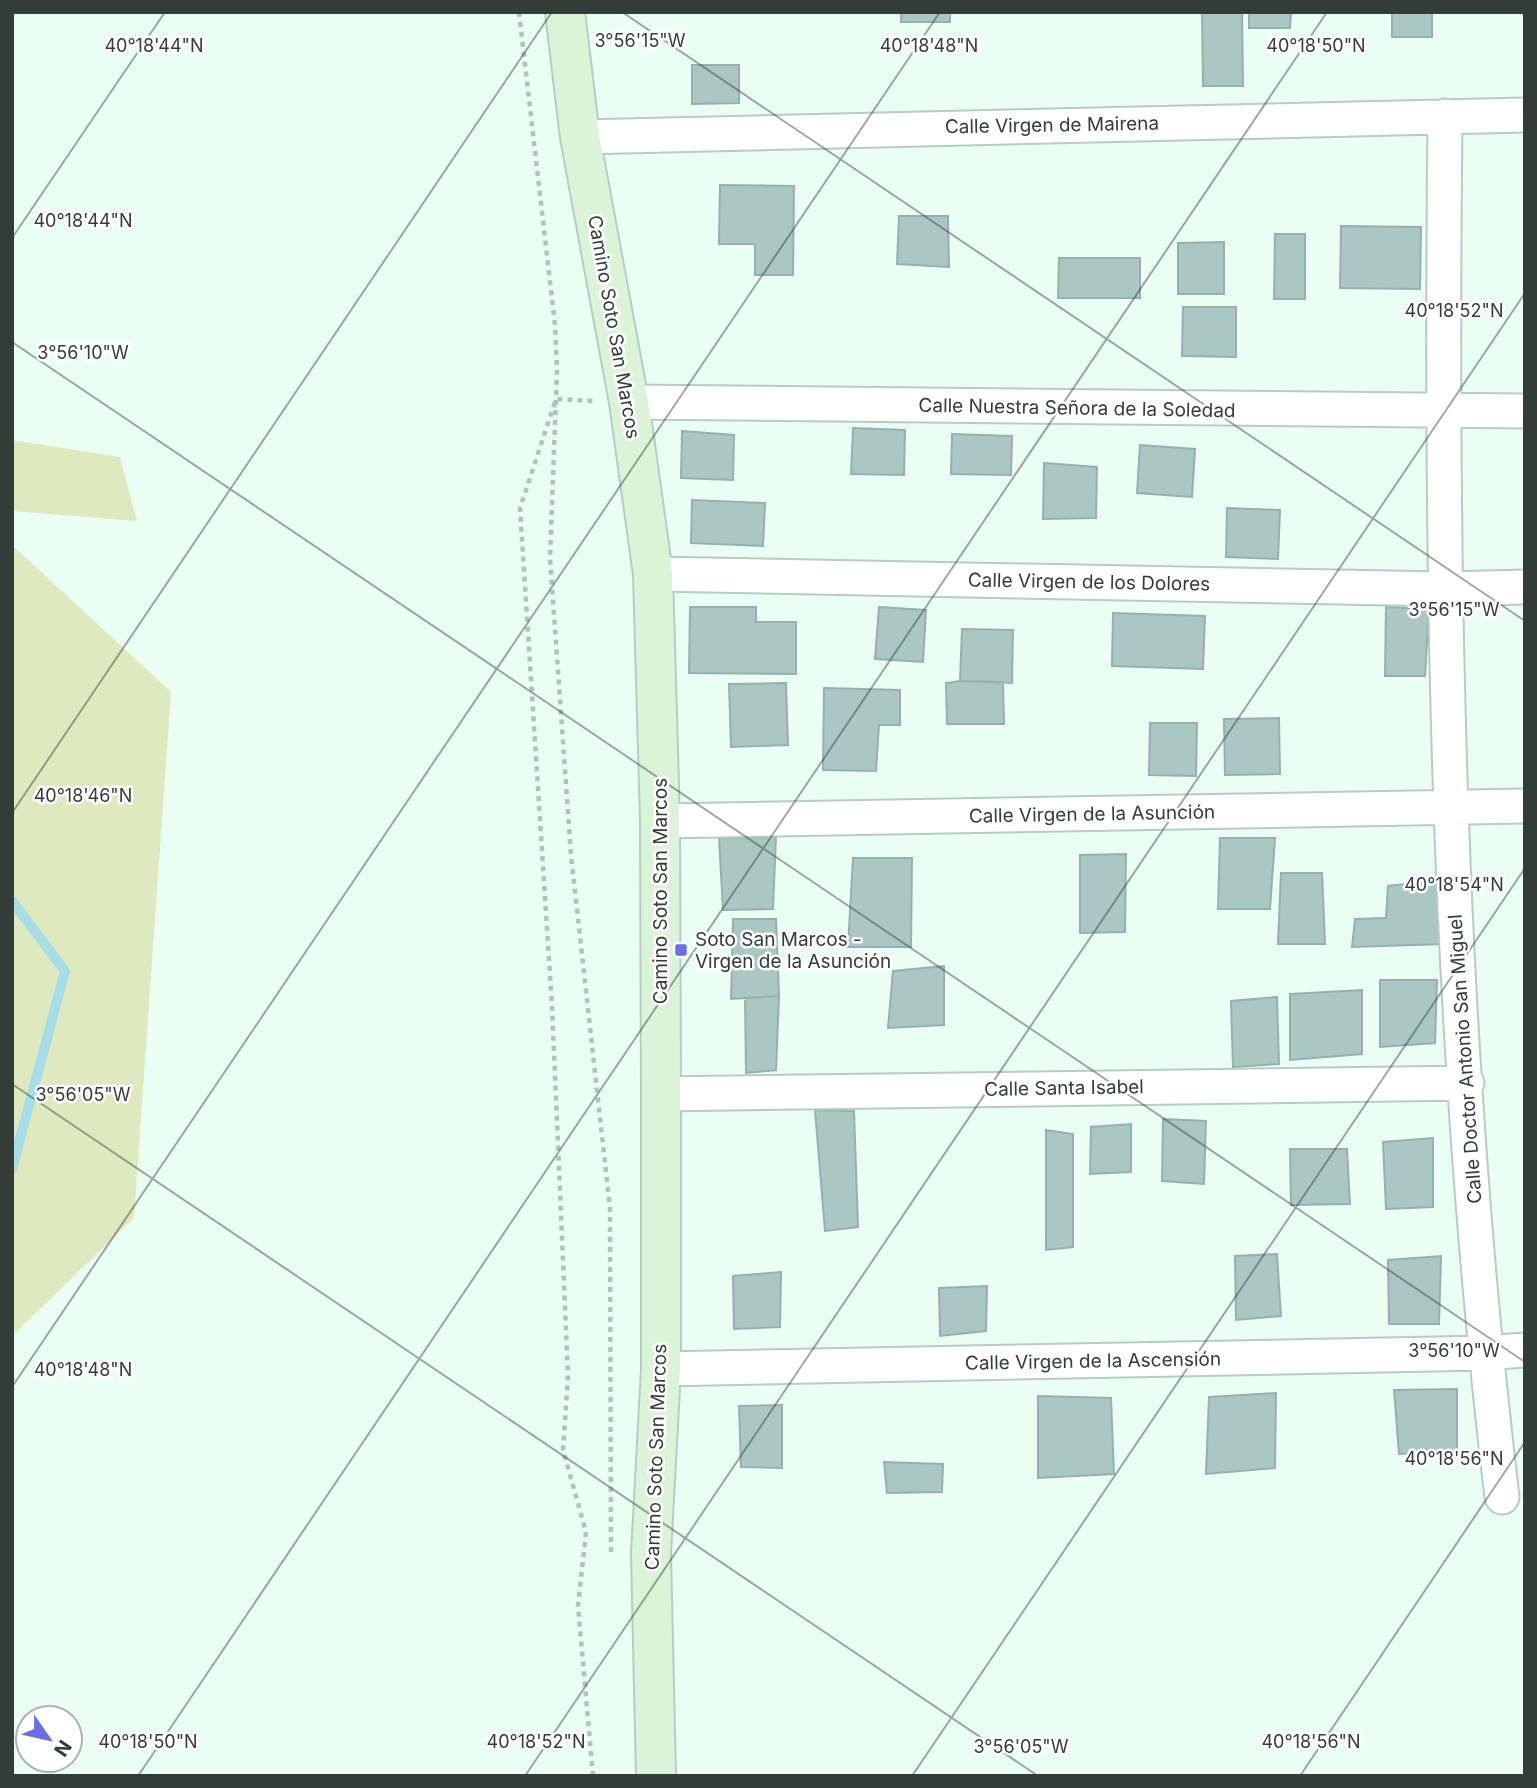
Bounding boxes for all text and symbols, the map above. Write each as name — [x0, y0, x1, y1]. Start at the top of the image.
text: 3°56'15"W — [595, 30, 686, 51]
text: 40°18'44"N — [104, 35, 204, 56]
text: 40°18'48"N — [880, 35, 978, 56]
text: 40°18'50"N — [1266, 35, 1366, 56]
street label: Calle Virgen de Mairena — [945, 112, 1159, 138]
text: 40°18'44"N — [33, 210, 133, 231]
street label: Camino Soto San Marcos — [583, 213, 645, 441]
text: 40°18'52"N — [1405, 300, 1503, 321]
text: 3°56'10"W — [37, 342, 129, 363]
street label: Calle Nuestra Señora de la Soledad — [918, 394, 1236, 422]
street label: Calle Virgen de los Dolores — [968, 568, 1210, 596]
text: 3°56'15"W — [1409, 599, 1500, 620]
street label: Camino Soto San Marcos — [649, 778, 672, 1004]
text: 40°18'46"N — [34, 785, 132, 806]
street label: Calle Virgen de la Asunción — [969, 800, 1215, 828]
text: 40°18'54"N — [1404, 874, 1504, 895]
street label: Calle Doctor Antonio San Miguel — [1443, 913, 1487, 1205]
place label: Soto San Marcos - Virgen de la Asunción — [695, 928, 891, 973]
marker: Soto San Marcos - Virgen de la Asunción — [673, 942, 689, 958]
street label: Calle Santa Isabel — [984, 1075, 1144, 1101]
text: 3°56'05"W — [36, 1084, 131, 1105]
text: 3°56'10"W — [1408, 1340, 1500, 1361]
street label: Camino Soto San Marcos — [641, 1343, 671, 1571]
street label: Calle Virgen de la Ascensión — [965, 1347, 1221, 1375]
text: 40°18'48"N — [34, 1359, 132, 1380]
text: 40°18'56"N — [1404, 1448, 1504, 1469]
north arrow — [14, 1704, 84, 1774]
text: 40°18'50"N — [98, 1731, 198, 1752]
text: 40°18'52"N — [487, 1731, 585, 1752]
text: 40°18'56"N — [1261, 1731, 1361, 1752]
text: N — [49, 1736, 76, 1761]
text: 3°56'05"W — [974, 1736, 1069, 1757]

